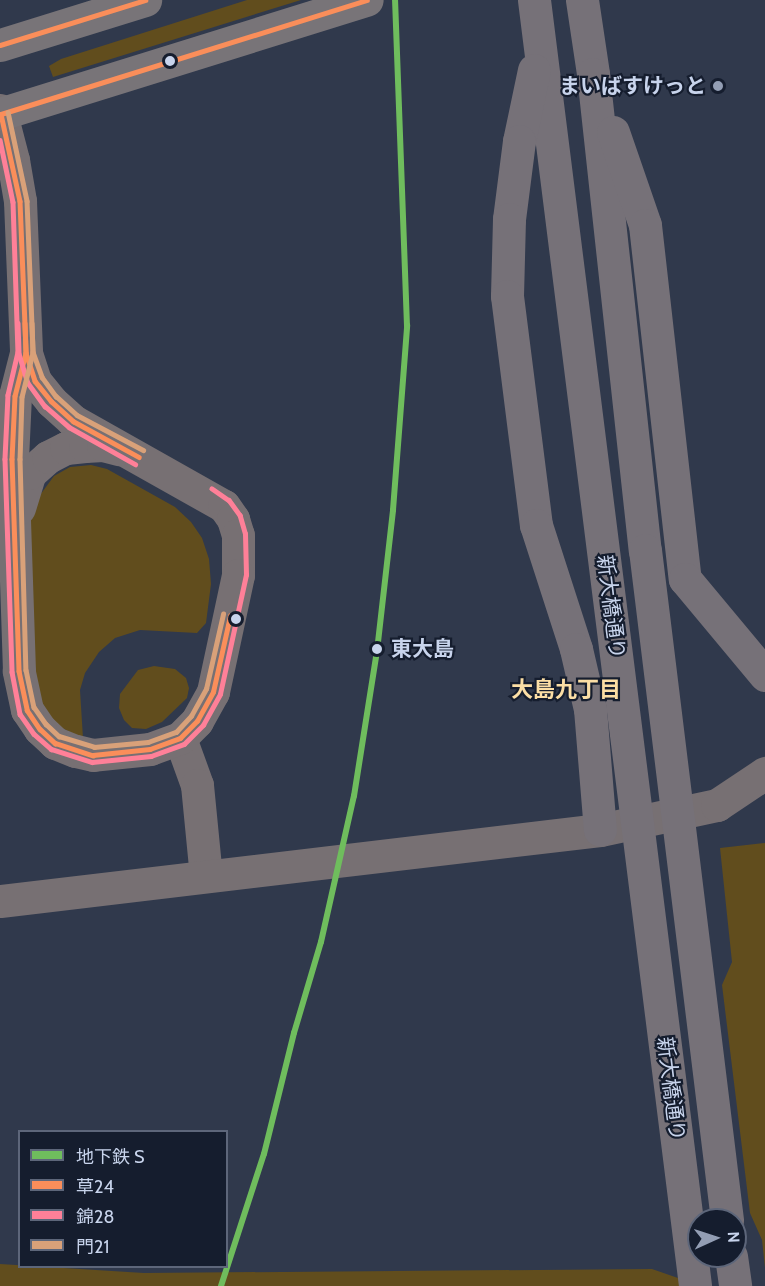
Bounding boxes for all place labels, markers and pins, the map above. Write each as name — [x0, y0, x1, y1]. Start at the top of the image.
unlabelled marker — [164, 55, 176, 67]
place label: まいばすけっと — [559, 73, 706, 99]
marker: まいばすけっと — [711, 79, 725, 93]
unlabelled marker — [230, 613, 242, 625]
place label: 東大島 — [391, 636, 454, 662]
marker: 東大島 — [368, 640, 386, 658]

